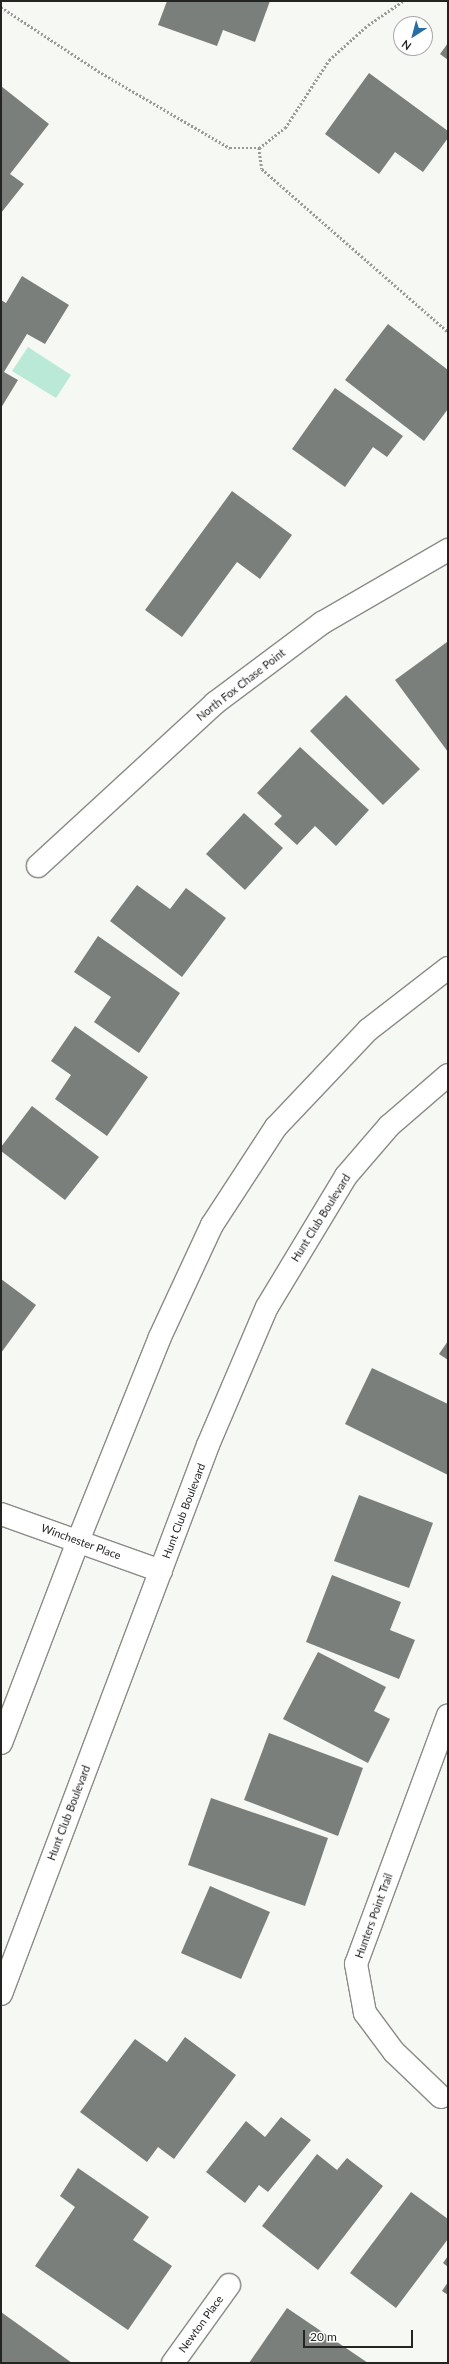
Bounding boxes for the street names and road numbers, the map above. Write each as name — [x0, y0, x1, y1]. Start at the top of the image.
street label: North Fox Chase Point — [194, 646, 288, 724]
street label: Hunt Club Boulevard — [289, 1172, 353, 1264]
street label: Hunt Club Boulevard — [160, 1462, 208, 1560]
street label: Winchester Place — [39, 1521, 123, 1563]
street label: Hunt Club Boulevard — [45, 1764, 93, 1862]
street label: Hunters Point Trail — [352, 1872, 396, 1960]
street label: Newton Place — [176, 2293, 226, 2355]

